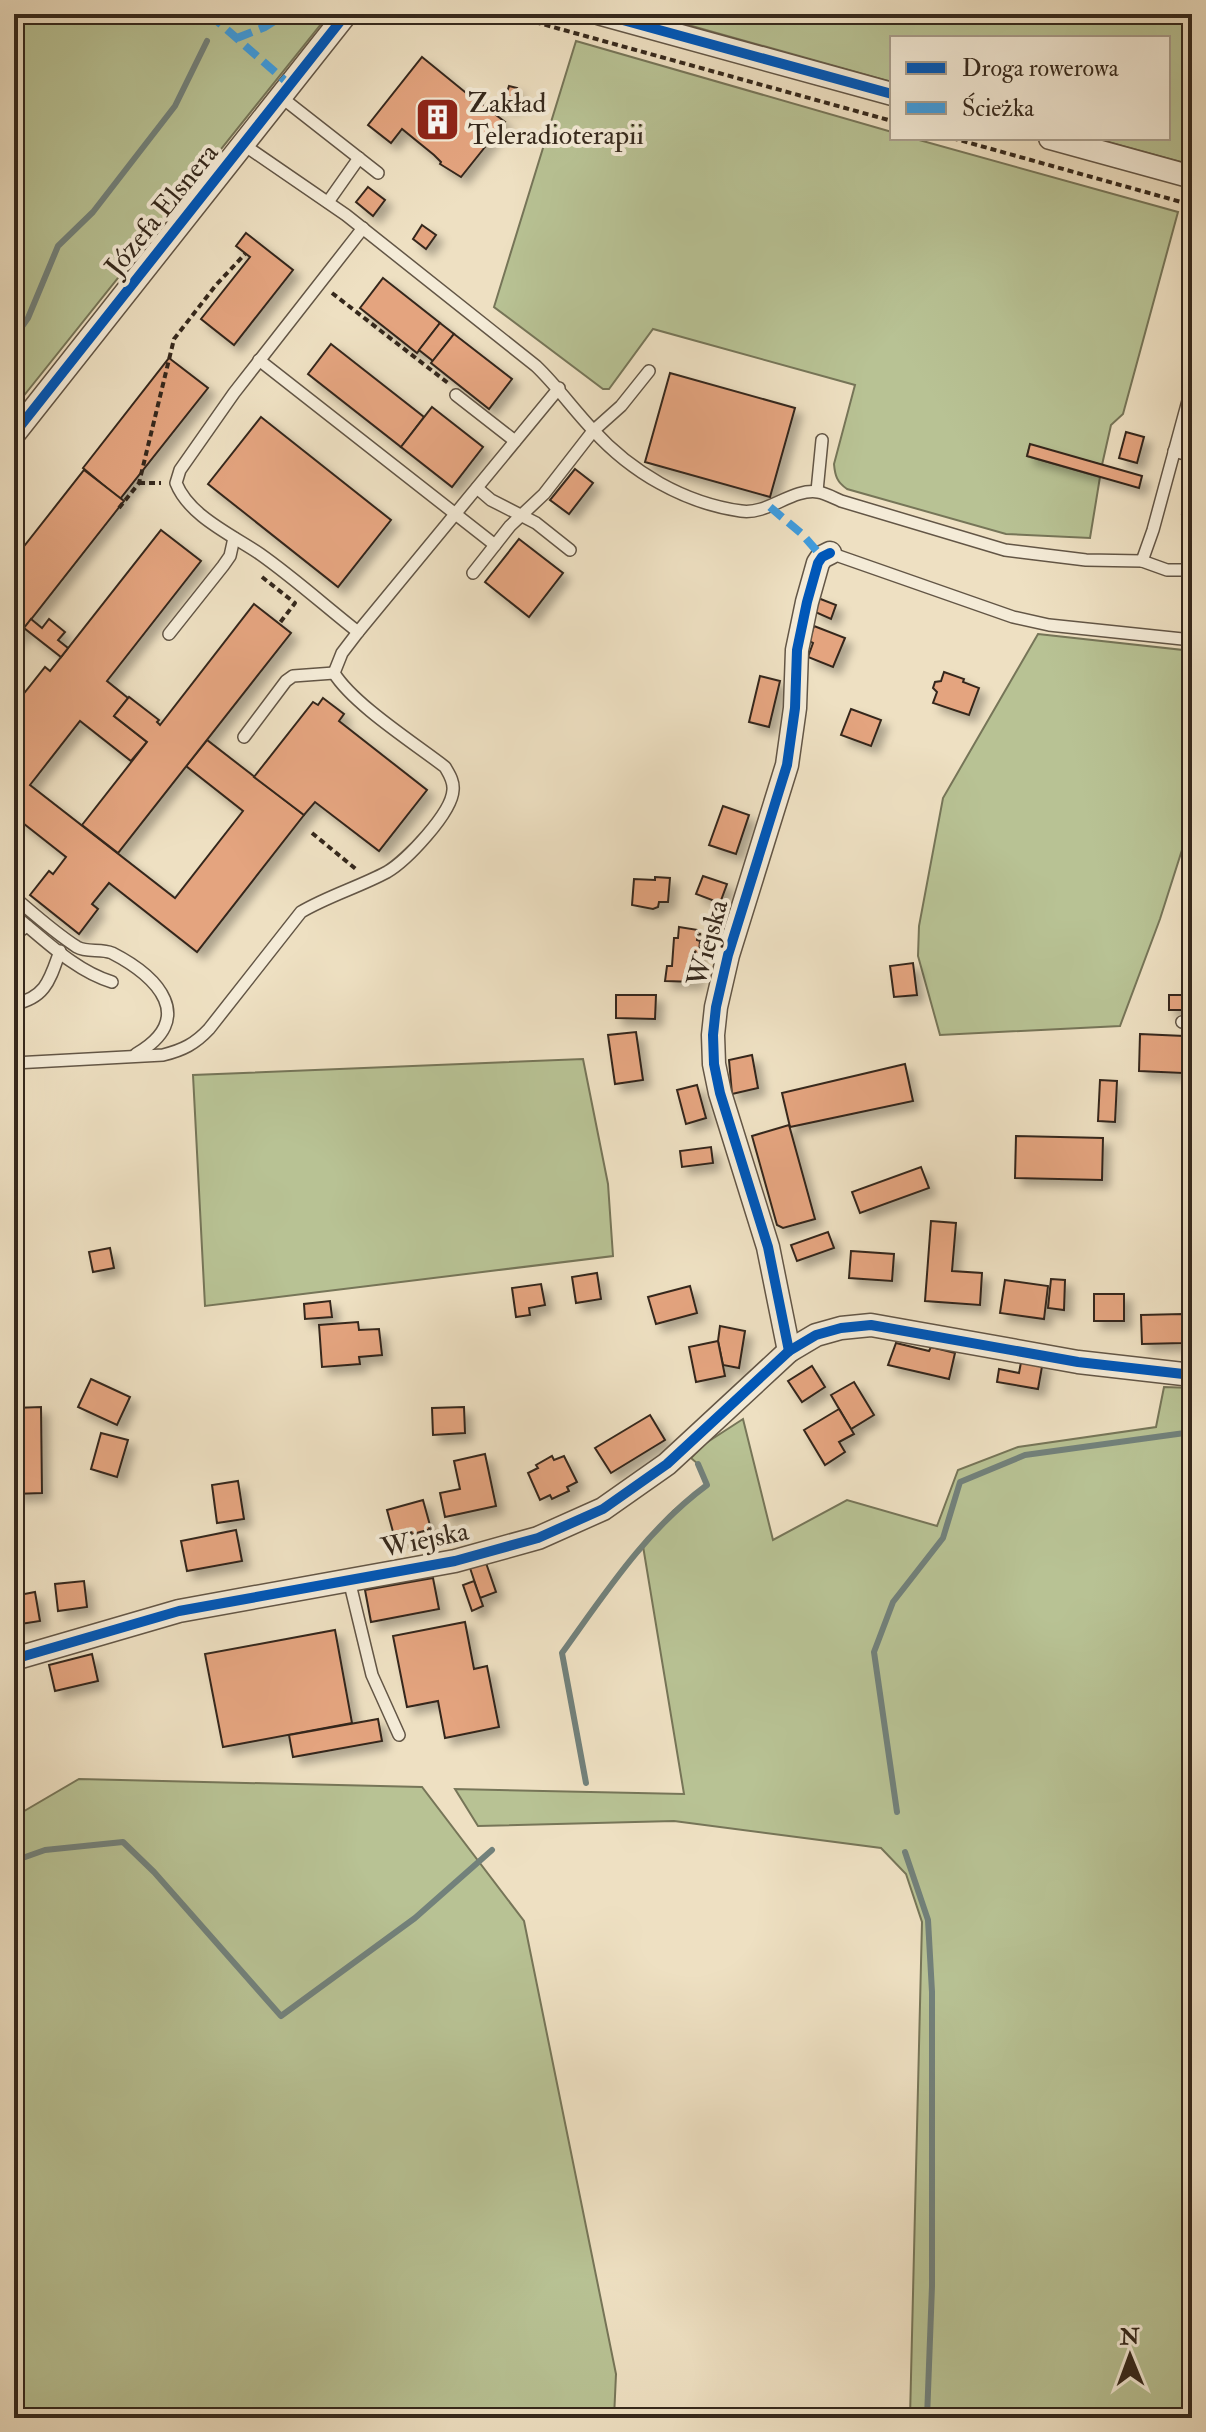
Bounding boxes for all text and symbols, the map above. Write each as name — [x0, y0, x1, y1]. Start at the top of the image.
legend — [890, 36, 1170, 140]
text: Droga rowerowa — [962, 53, 1120, 84]
place label: Zakład Teleradioterapii — [468, 86, 644, 153]
text: Ścieżka — [962, 92, 1035, 124]
building icon: Zakład Teleradioterapii — [413, 95, 461, 143]
street label: Józefa Elsnera — [97, 136, 227, 284]
street label: Wiejska — [679, 895, 736, 991]
street label: Wiejska — [377, 1514, 472, 1567]
north arrow — [1090, 2316, 1170, 2396]
text: N — [1119, 2323, 1140, 2351]

